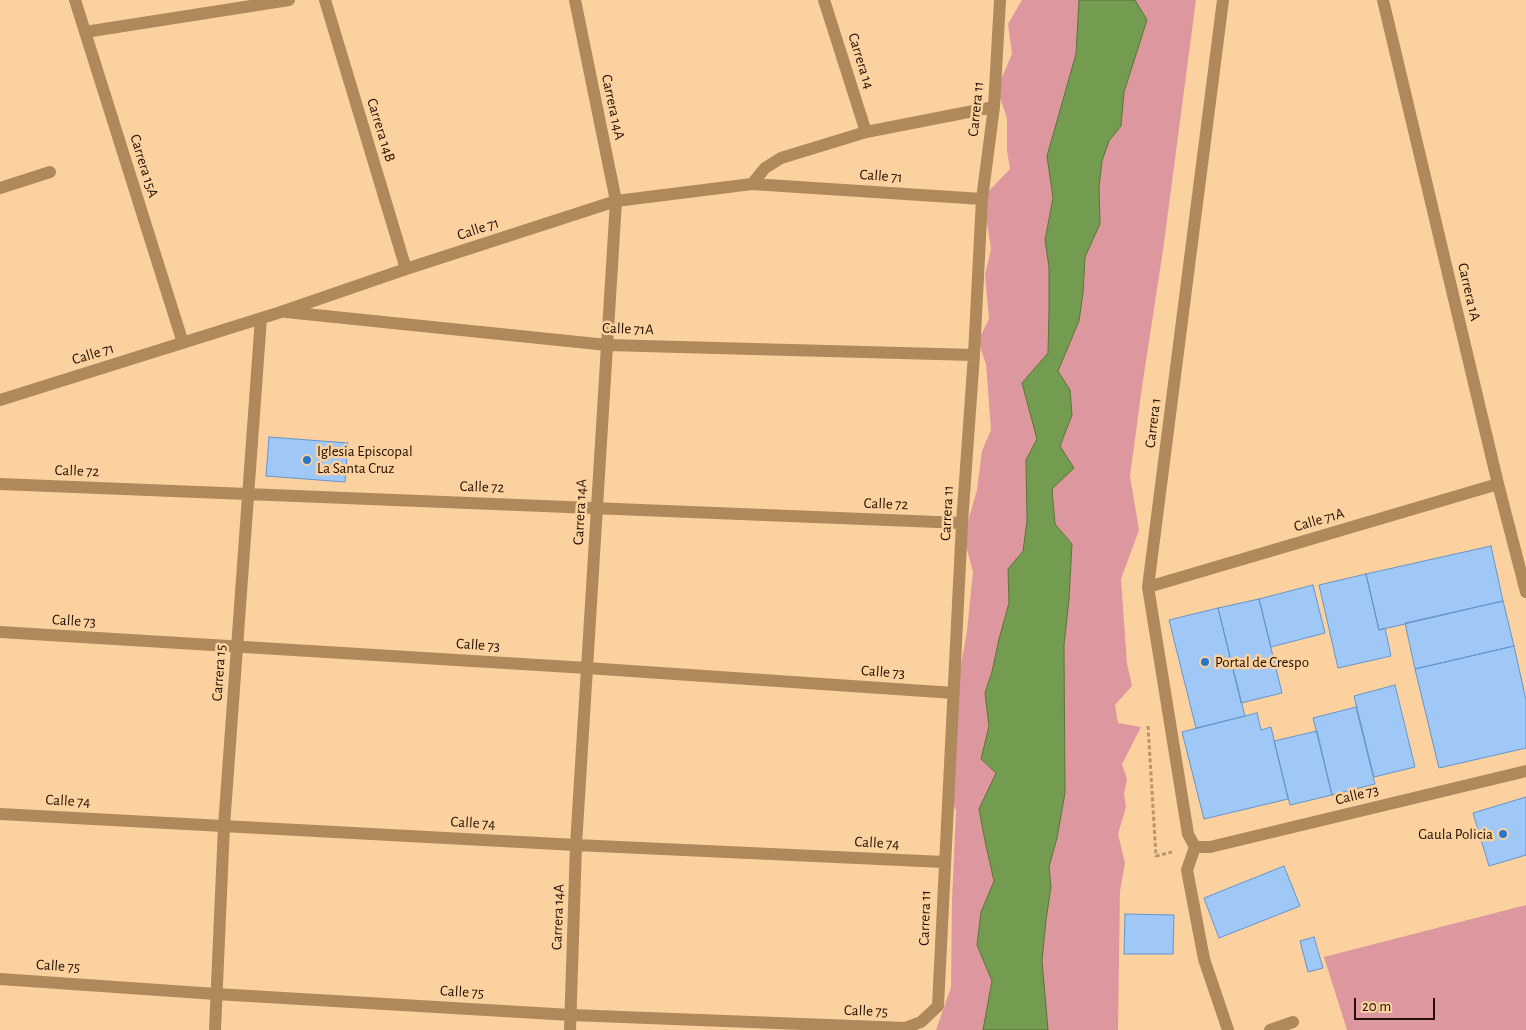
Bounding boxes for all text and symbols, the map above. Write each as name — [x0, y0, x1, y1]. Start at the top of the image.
street label: Carrera 14 — [844, 31, 878, 91]
street label: Carrera 14A — [597, 73, 629, 141]
street label: Carrera 11 — [964, 80, 988, 138]
street label: Carrera 14B — [363, 96, 399, 164]
street label: Carrera 15A — [126, 132, 162, 200]
street label: Calle 71 — [859, 166, 903, 186]
street label: Calle 71 — [455, 214, 501, 244]
street label: Carrera 1A — [1454, 261, 1484, 323]
street label: Calle 71A — [602, 319, 654, 339]
street label: Calle 71 — [70, 339, 116, 369]
street label: Carrera 1 — [1141, 397, 1165, 449]
place label: Iglesia Episcopal La Santa Cruz — [317, 442, 413, 477]
marker: Iglesia Episcopal La Santa Cruz — [301, 454, 313, 466]
street label: Calle 72 — [54, 461, 100, 481]
street label: Calle 72 — [459, 477, 505, 497]
street label: Carrera 14A — [569, 478, 591, 546]
street label: Carrera 11 — [937, 485, 957, 541]
street label: Calle 72 — [863, 494, 909, 514]
street label: Calle 71A — [1292, 504, 1346, 536]
street label: Calle 73 — [52, 611, 96, 631]
street label: Calle 73 — [455, 634, 501, 656]
street label: Carrera 15 — [208, 644, 230, 702]
place label: Portal de Crespo — [1215, 653, 1309, 671]
marker: Portal de Crespo — [1199, 656, 1211, 668]
street label: Calle 73 — [860, 661, 906, 683]
street label: Calle 73 — [1333, 781, 1381, 809]
street label: Calle 74 — [45, 791, 91, 811]
street label: Calle 74 — [450, 813, 496, 833]
place label: Gaula Policia — [1418, 825, 1493, 843]
marker: Gaula Policia — [1497, 828, 1509, 840]
street label: Calle 74 — [854, 833, 900, 853]
street label: Carrera 14A — [548, 884, 568, 950]
street label: Carrera 11 — [915, 890, 935, 946]
street label: Calle 75 — [35, 955, 81, 977]
street label: Calle 75 — [440, 982, 484, 1002]
scale bar — [1356, 988, 1437, 1020]
text: 20 m — [1362, 999, 1391, 1014]
street label: Calle 75 — [844, 1001, 888, 1021]

